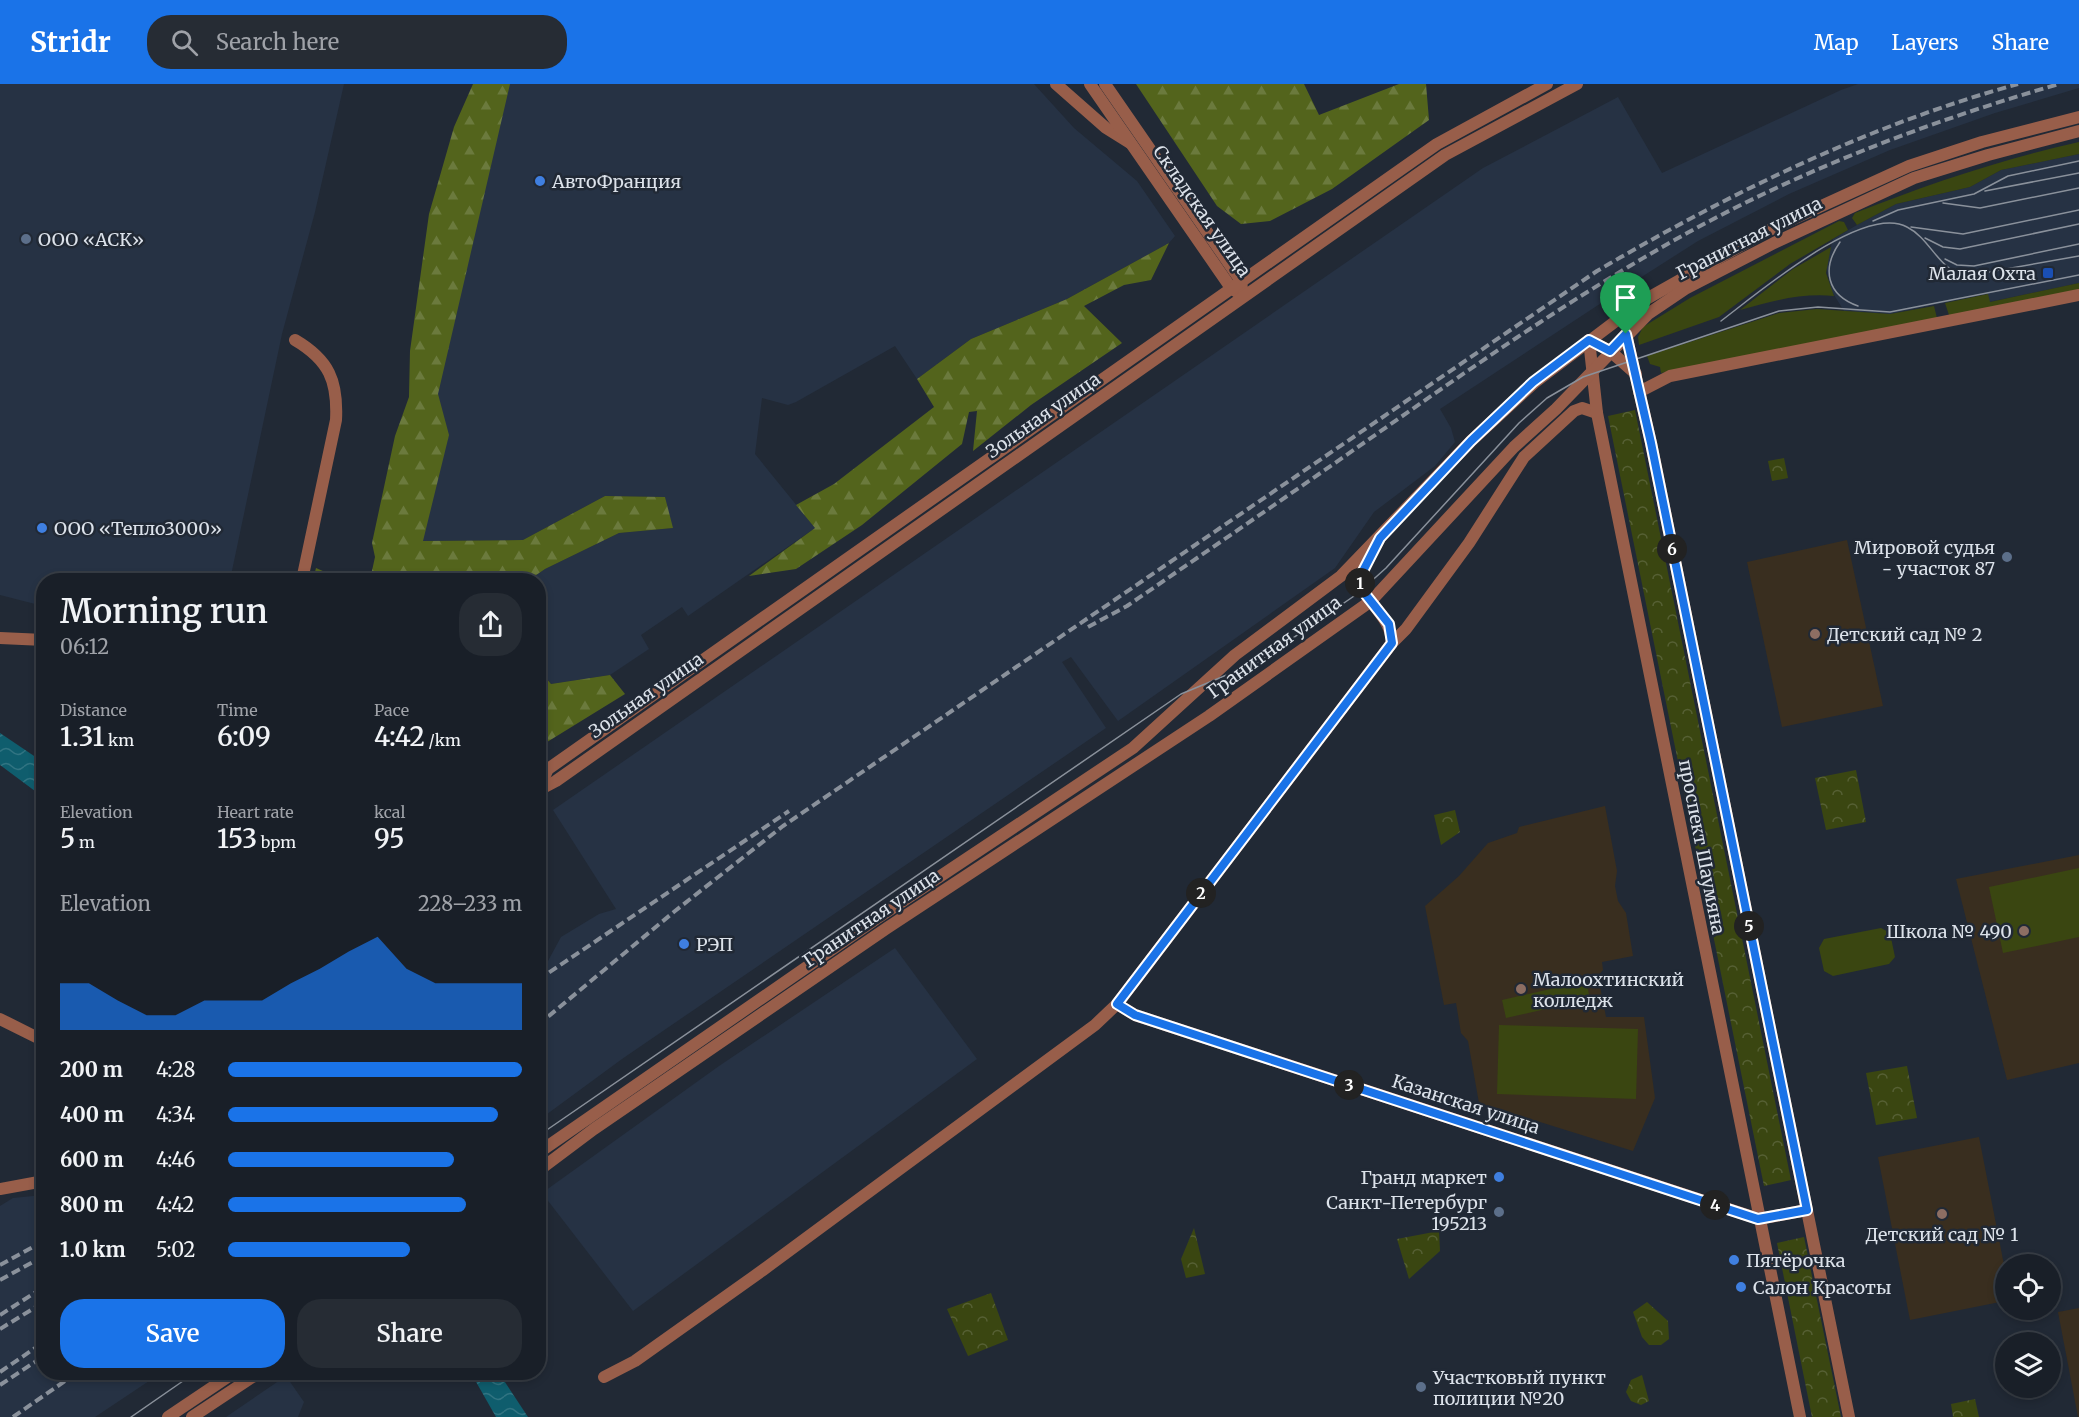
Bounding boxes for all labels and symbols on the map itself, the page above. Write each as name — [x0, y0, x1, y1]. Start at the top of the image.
street label: Складская улица — [1148, 141, 1256, 281]
place label: АвтоФранция — [551, 170, 681, 193]
marker: АвтоФранция — [533, 174, 547, 188]
street label: Гранитная улица — [1672, 191, 1826, 285]
place label: ООО «АСК» — [38, 228, 144, 251]
marker: ООО «АСК» — [19, 232, 33, 246]
place label: Малая Охта — [1929, 262, 2036, 285]
marker: Малая Охта — [2041, 266, 2055, 280]
pin — [1600, 272, 1651, 334]
street label: Зольная улица — [982, 367, 1105, 463]
place label: ООО «Тепло3000» — [54, 517, 222, 540]
marker: ООО «Тепло3000» — [35, 521, 49, 535]
pin: 6 — [1657, 534, 1687, 564]
place label: Мировой судья - участок 87 — [1854, 536, 1995, 580]
marker: Мировой судья - участок 87 — [2000, 550, 2014, 564]
pin: 1 — [1345, 568, 1375, 598]
street label: Гранитная улица — [1202, 590, 1346, 703]
place label: Детский сад № 2 — [1827, 623, 1983, 646]
marker: Детский сад № 2 — [1808, 627, 1822, 641]
street label: Зольная улица — [585, 647, 708, 743]
street label: проспект Шаумяна — [1674, 757, 1730, 937]
street label: Гранитная улица — [798, 864, 944, 972]
pin: 2 — [1186, 878, 1216, 908]
pin: 5 — [1734, 911, 1764, 941]
place label: Школа № 490 — [1886, 920, 2012, 943]
marker: Школа № 490 — [2017, 924, 2031, 938]
place label: РЭП — [696, 933, 733, 956]
marker: РЭП — [677, 937, 691, 951]
place label: Малоохтинский колледж — [1533, 968, 1684, 1012]
marker: Малоохтинский колледж — [1514, 982, 1528, 996]
street label: Казанская улица — [1389, 1069, 1543, 1139]
pin: 3 — [1334, 1070, 1364, 1100]
place label: Гранд маркет — [1361, 1166, 1487, 1189]
marker: Гранд маркет — [1492, 1170, 1506, 1184]
pin: 4 — [1700, 1190, 1730, 1220]
place label: Санкт-Петербург 195213 — [1326, 1191, 1487, 1235]
marker: Санкт-Петербург 195213 — [1492, 1205, 1506, 1219]
marker: Детский сад № 1 — [1935, 1207, 1949, 1221]
place label: Детский сад № 1 — [1865, 1223, 2019, 1246]
place label: Пятёрочка — [1746, 1249, 1846, 1272]
marker: Пятёрочка — [1727, 1253, 1741, 1267]
place label: Салон Красоты — [1753, 1276, 1891, 1299]
marker: Салон Красоты — [1734, 1280, 1748, 1294]
place label: Участковый пункт полиции №20 — [1432, 1366, 1606, 1410]
marker: Участковый пункт полиции №20 — [1414, 1380, 1428, 1394]

